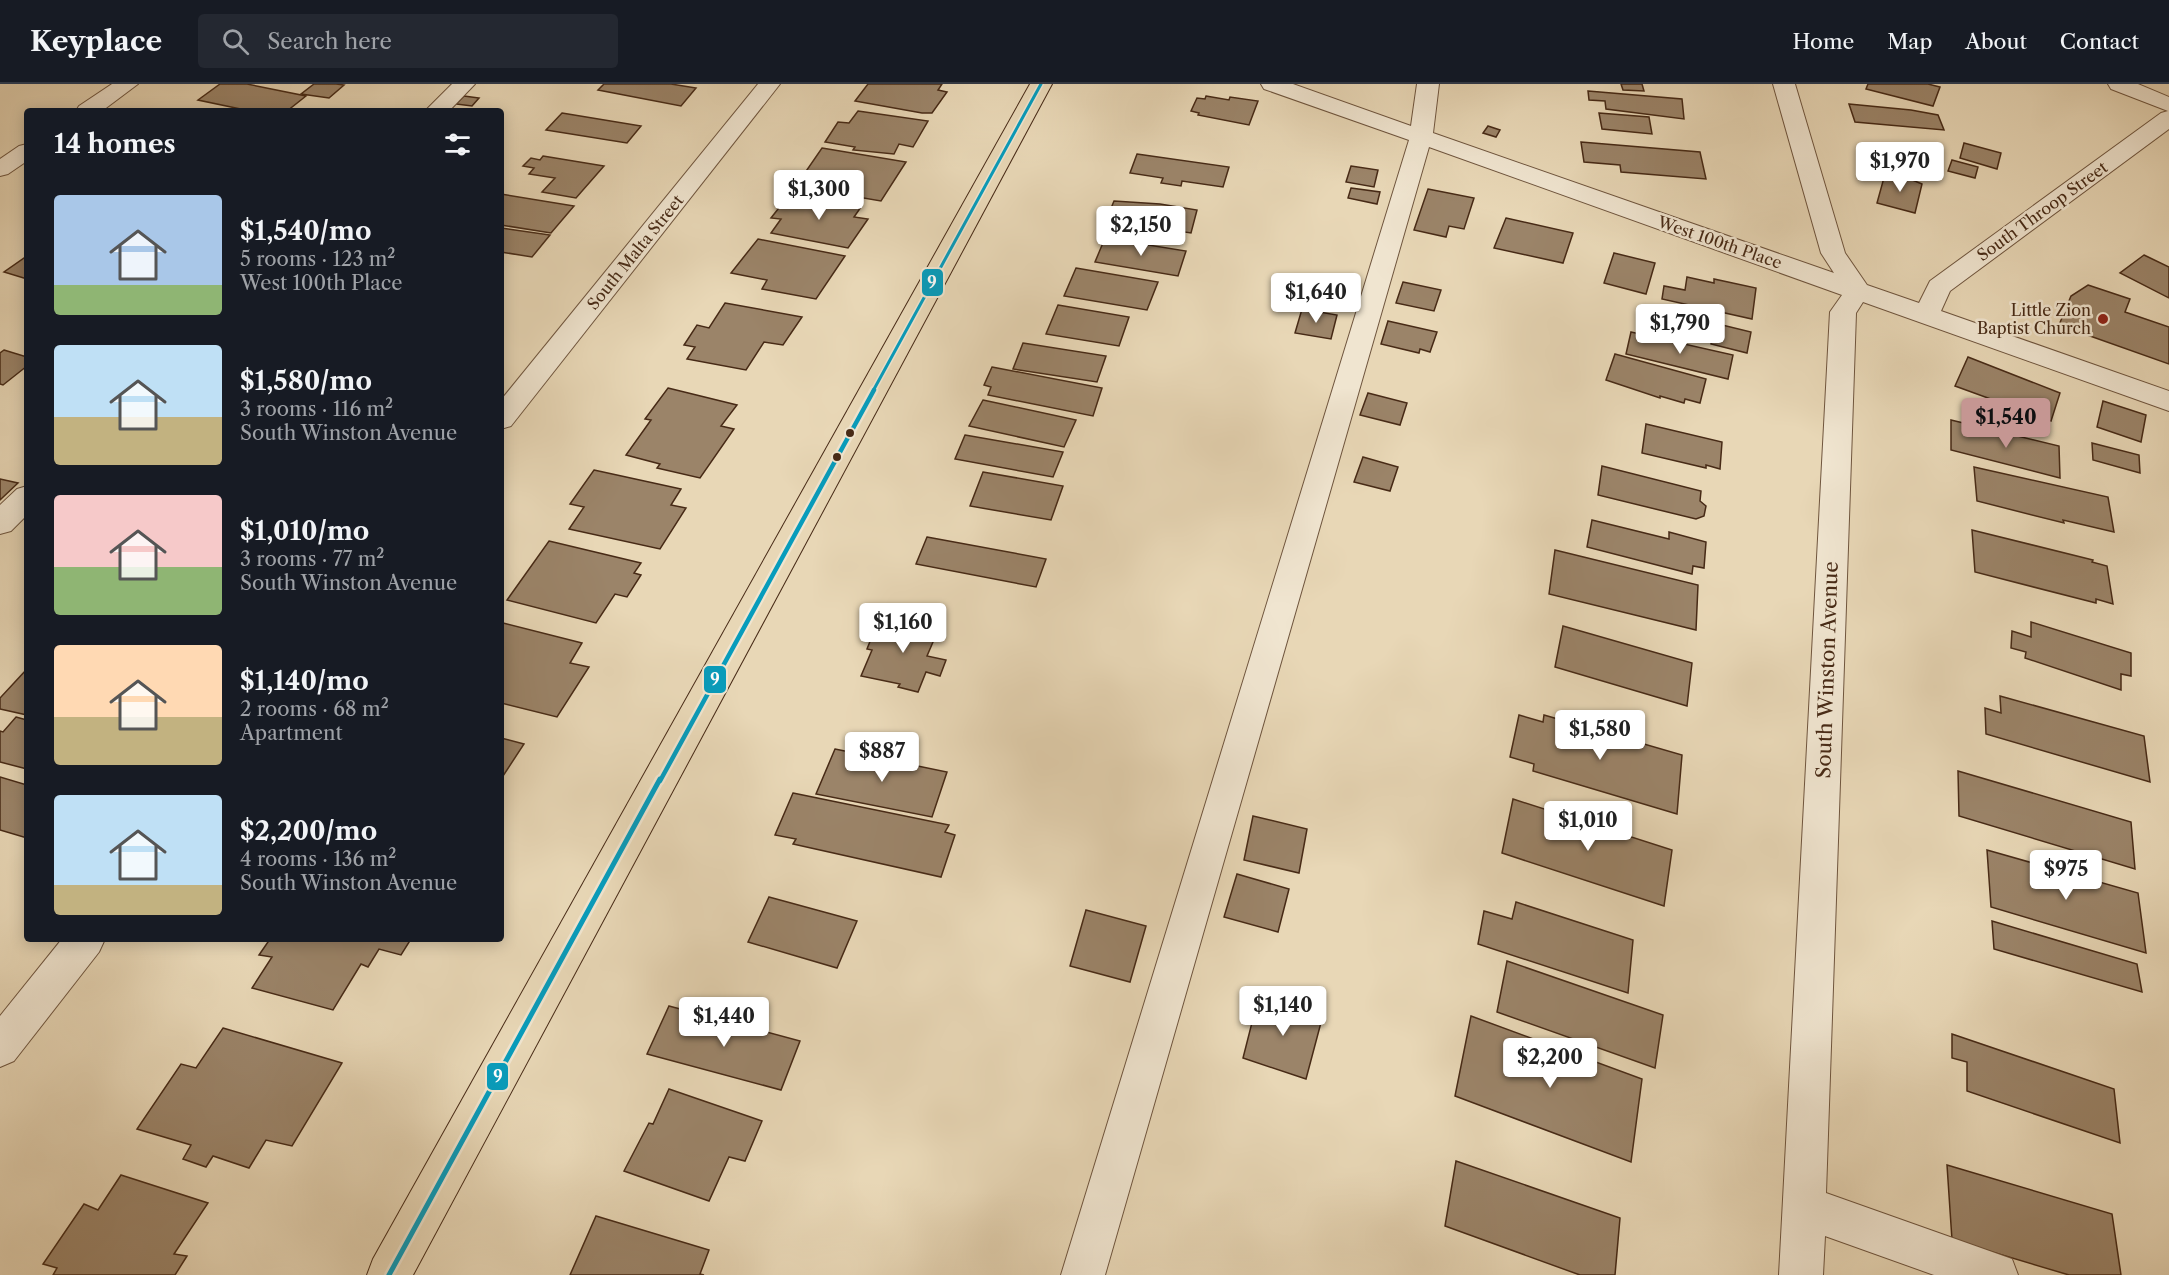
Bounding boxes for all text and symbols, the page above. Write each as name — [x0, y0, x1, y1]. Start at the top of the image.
search box — [198, 14, 618, 68]
text: Keyplace — [30, 24, 162, 58]
icon: search — [219, 25, 252, 58]
text: Search here — [267, 28, 392, 55]
text: Home — [1793, 29, 1854, 54]
text: Map — [1887, 29, 1932, 54]
text: About — [1965, 29, 2027, 54]
text: Contact — [2060, 29, 2139, 54]
text: 14 homes — [54, 128, 176, 160]
icon: filters — [441, 128, 474, 161]
pin: $1,970 — [1851, 142, 1949, 193]
text: $1,970 — [1870, 149, 1930, 173]
street label: South Throop Street — [1973, 157, 2111, 265]
pin: $1,300 — [770, 170, 868, 221]
text: $1,300 — [788, 177, 850, 201]
street label: South Malta Street — [583, 190, 688, 313]
pin: $2,150 — [1092, 206, 1190, 257]
street label: West 100th Place — [1654, 211, 1785, 273]
text: $2,150 — [1110, 213, 1172, 237]
text: $1,540/mo — [240, 215, 371, 247]
icon: home — [102, 219, 174, 291]
text: 5 rooms · 123 m² — [240, 247, 396, 271]
line badge: 9 — [921, 268, 944, 297]
text: West 100th Place — [240, 271, 402, 295]
text: 9 — [927, 272, 937, 292]
pin: $1,640 — [1267, 273, 1365, 324]
text: $1,640 — [1285, 280, 1347, 304]
place label: Little Zion Baptist Church — [1977, 300, 2091, 338]
pin: $1,790 — [1631, 304, 1729, 355]
text: $1,790 — [1650, 311, 1710, 335]
marker: Little Zion Baptist Church — [2096, 312, 2110, 326]
text: $1,580/mo — [240, 365, 372, 397]
icon: home — [102, 369, 174, 441]
text: 3 rooms · 116 m² — [240, 397, 393, 421]
pin: $1,540 — [1957, 398, 2055, 449]
text: $1,540 — [1975, 405, 2037, 429]
text: South Winston Avenue — [240, 421, 457, 445]
unlabelled marker — [844, 427, 856, 439]
unlabelled marker — [831, 451, 843, 463]
text: $1,010/mo — [240, 515, 369, 547]
icon: home — [102, 519, 174, 591]
text: 3 rooms · 77 m² — [240, 547, 384, 571]
street label: South Winston Avenue — [1811, 561, 1843, 779]
text: South Winston Avenue — [240, 571, 457, 595]
pin: $1,160 — [854, 603, 952, 654]
text: $1,160 — [873, 610, 933, 634]
text: $1,140/mo — [240, 665, 369, 697]
line badge: 9 — [703, 665, 727, 694]
icon: home — [102, 669, 174, 741]
text: 9 — [710, 669, 720, 689]
text: 2 rooms · 68 m² — [240, 697, 389, 721]
pin: $1,580 — [1551, 710, 1649, 761]
text: $1,580 — [1569, 717, 1631, 741]
text: Apartment — [240, 721, 343, 745]
pin: $887 — [846, 732, 918, 783]
text: $887 — [859, 739, 905, 763]
pin: $1,010 — [1539, 801, 1637, 852]
text: $1,010 — [1558, 808, 1618, 832]
text: $2,200/mo — [240, 815, 377, 847]
icon: home — [102, 819, 174, 891]
text: 4 rooms · 136 m² — [240, 847, 396, 871]
pin: $975 — [2030, 850, 2102, 901]
text: $975 — [2044, 857, 2088, 881]
text: South Winston Avenue — [240, 871, 457, 895]
pin: $1,140 — [1234, 986, 1332, 1037]
text: $1,140 — [1253, 993, 1313, 1017]
pin: $1,440 — [675, 997, 773, 1048]
text: $1,440 — [693, 1004, 755, 1028]
pin: $2,200 — [1501, 1038, 1599, 1089]
text: $2,200 — [1517, 1045, 1583, 1069]
line badge: 9 — [486, 1062, 509, 1091]
text: 9 — [493, 1066, 503, 1086]

